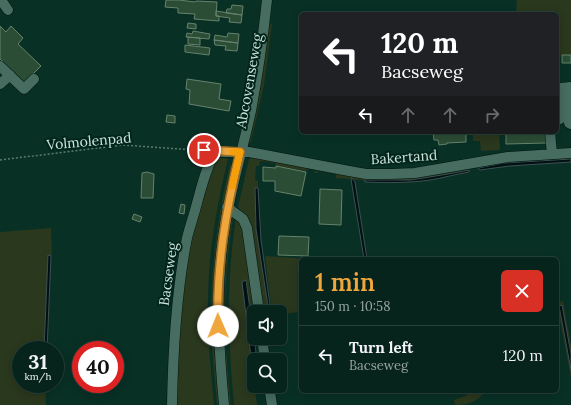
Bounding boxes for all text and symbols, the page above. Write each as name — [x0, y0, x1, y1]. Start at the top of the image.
text: 120 m — [381, 25, 458, 61]
icon: left — [315, 28, 367, 80]
street label: Abcovenseweg — [232, 32, 266, 131]
text: Bacseweg — [381, 60, 463, 83]
icon: left — [355, 104, 377, 126]
icon: ahead — [397, 104, 419, 126]
icon: ahead — [439, 104, 461, 126]
icon: right — [481, 104, 503, 126]
street label: Volmolenpad — [45, 128, 132, 154]
pin — [187, 133, 221, 167]
icon: arrive — [193, 139, 215, 161]
street label: Bakertand — [370, 146, 438, 168]
street label: Bacseweg — [155, 241, 181, 307]
text: 1 min — [315, 267, 375, 298]
button: close — [501, 270, 543, 312]
text: 150 m · 10:58 — [315, 298, 390, 315]
position arrow — [197, 305, 239, 347]
map controls — [247, 305, 287, 393]
button: sound — [247, 305, 287, 345]
text: Turn left — [349, 338, 413, 357]
speed limit sign: 40 — [72, 341, 124, 393]
icon: left — [315, 345, 337, 367]
text: 120 m — [503, 346, 543, 365]
text: 31 — [28, 349, 48, 374]
button: search — [247, 353, 287, 393]
text: Bacseweg — [349, 357, 408, 374]
text: km/h — [24, 370, 52, 383]

